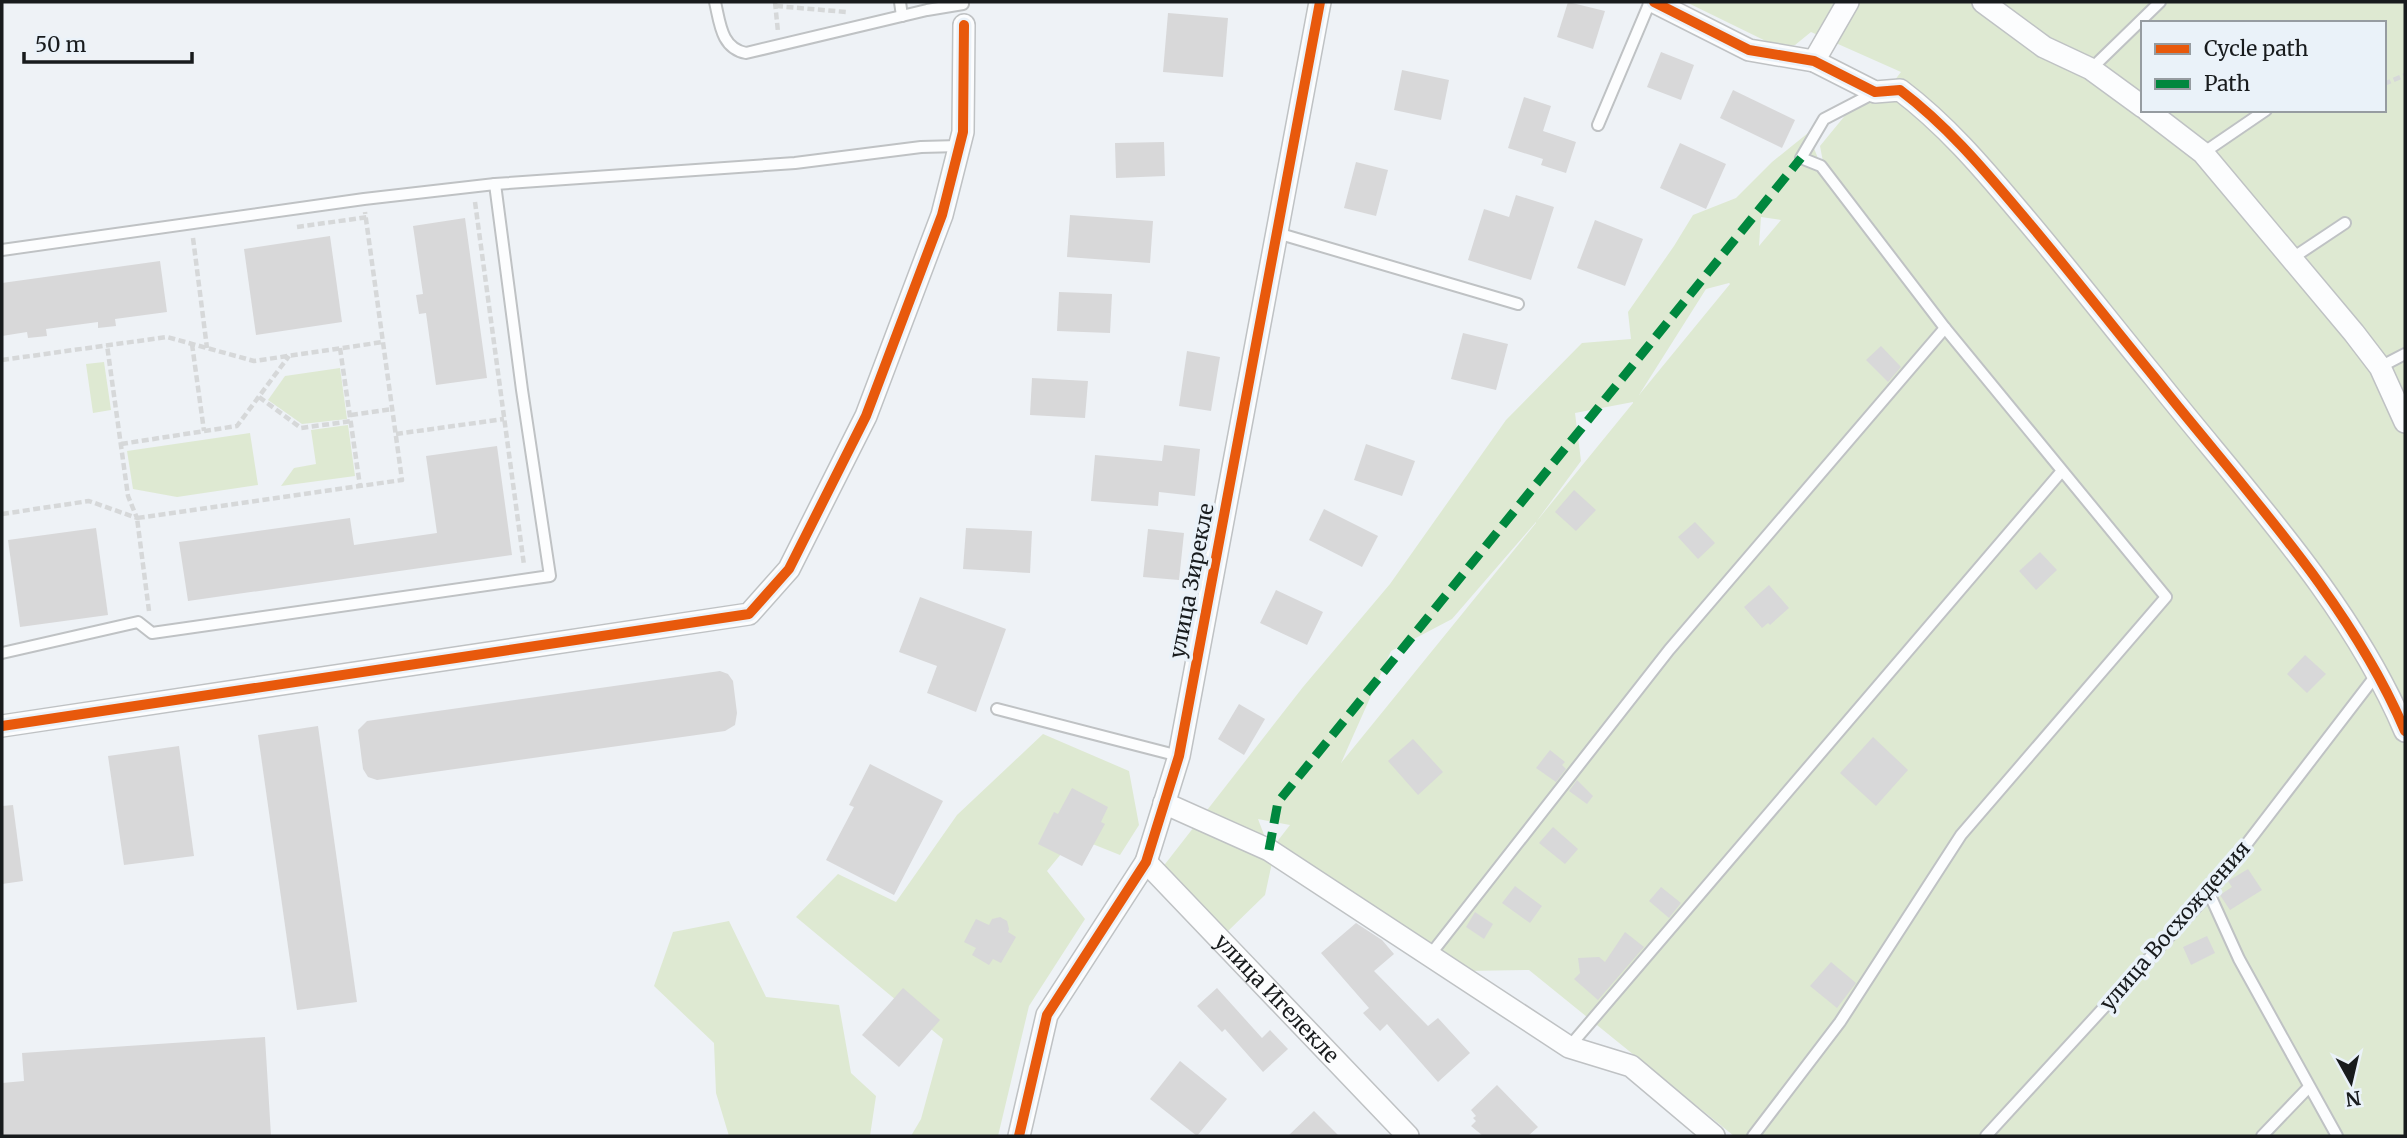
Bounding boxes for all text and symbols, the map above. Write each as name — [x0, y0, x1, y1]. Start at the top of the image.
scale bar — [24, 21, 192, 65]
legend — [2141, 21, 2386, 112]
text: 50 m — [35, 31, 86, 58]
text: Cycle path — [2204, 35, 2308, 62]
text: Path — [2204, 70, 2250, 97]
street label: улица Зирекле — [1163, 501, 1220, 661]
street label: улица Восхождения — [2094, 835, 2256, 1016]
street label: улица Игелекле — [1209, 928, 1345, 1068]
north arrow — [2316, 1047, 2386, 1117]
text: N — [2344, 1086, 2362, 1112]

